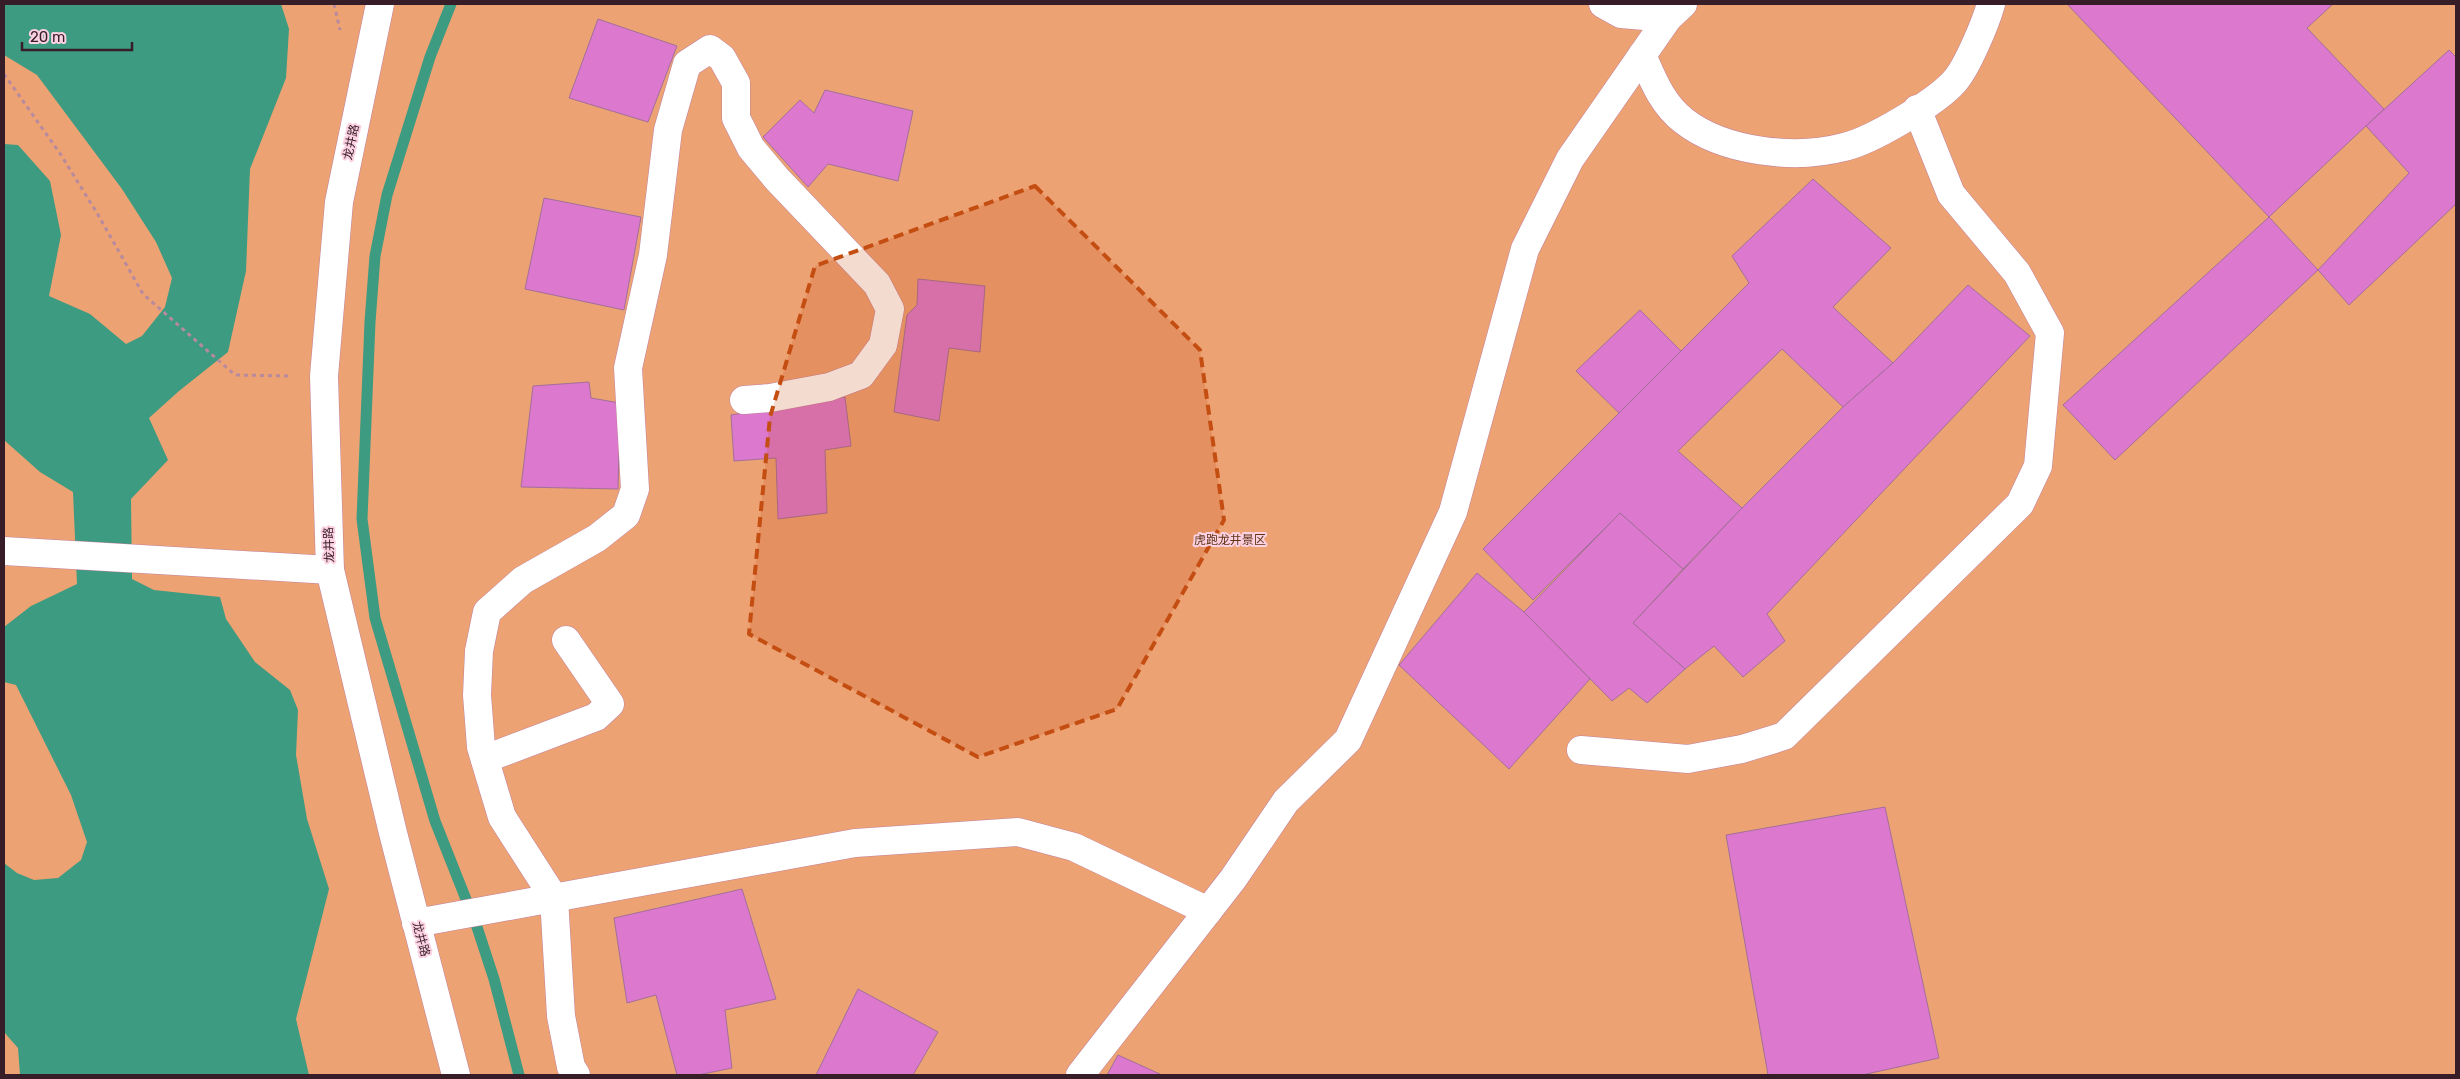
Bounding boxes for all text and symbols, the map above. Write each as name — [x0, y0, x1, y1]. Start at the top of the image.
scale bar — [22, 20, 132, 52]
text: 20 m — [30, 28, 65, 46]
street label: 龙井路 — [340, 123, 362, 161]
street label: 龙井路 — [321, 527, 337, 563]
park label: 虎跑龙井景区 — [1194, 533, 1266, 547]
street label: 龙井路 — [410, 920, 432, 958]

